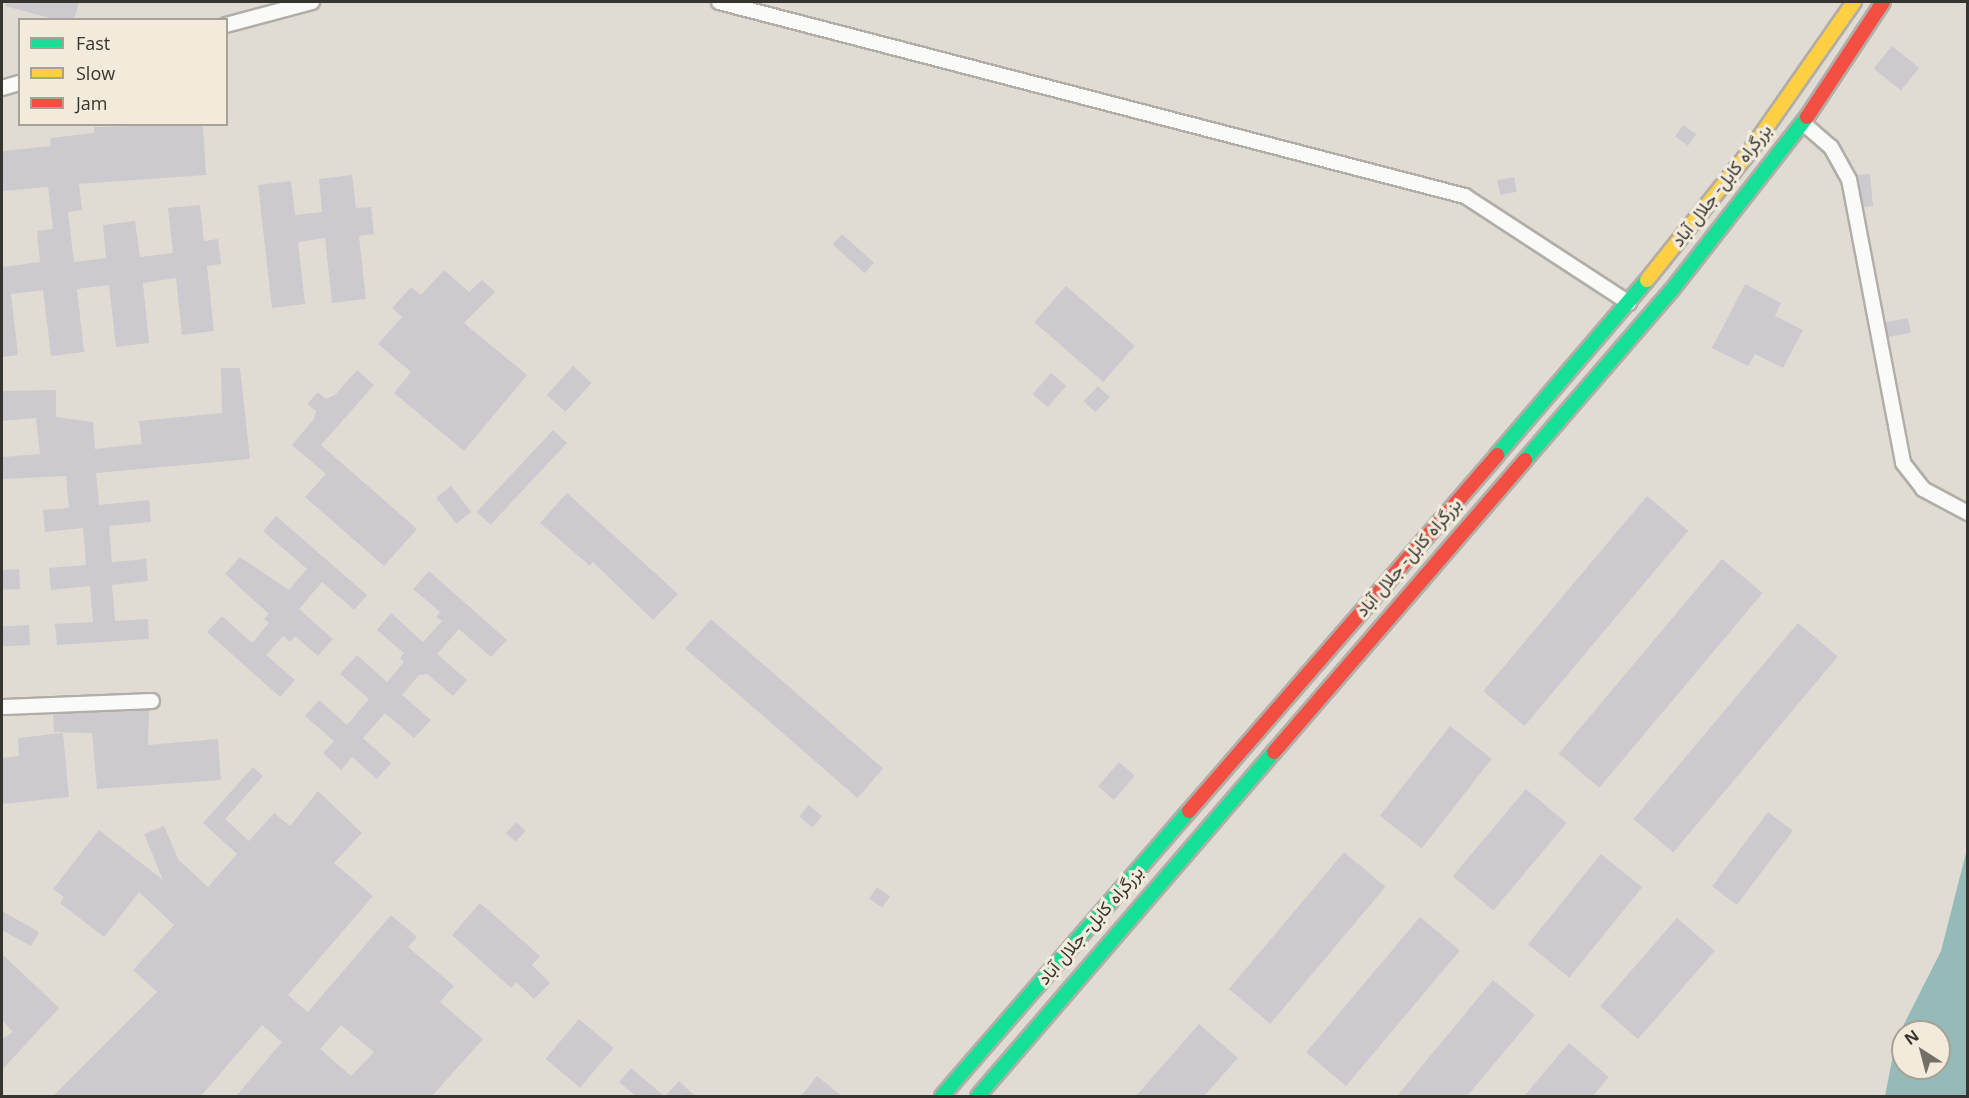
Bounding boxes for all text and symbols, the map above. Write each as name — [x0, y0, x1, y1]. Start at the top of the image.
legend — [18, 18, 228, 126]
text: Fast — [76, 31, 110, 55]
text: Slow — [76, 61, 115, 85]
text: Jam — [76, 91, 108, 115]
street label: بزرگراه کابل- جلال آباد — [1666, 119, 1776, 251]
street label: بزرگراه کابل- جلال آباد — [1351, 493, 1465, 621]
street label: بزرگراه کابل- جلال آباد — [1033, 861, 1147, 989]
north arrow — [1891, 1020, 1951, 1080]
text: N — [1900, 1024, 1923, 1050]

